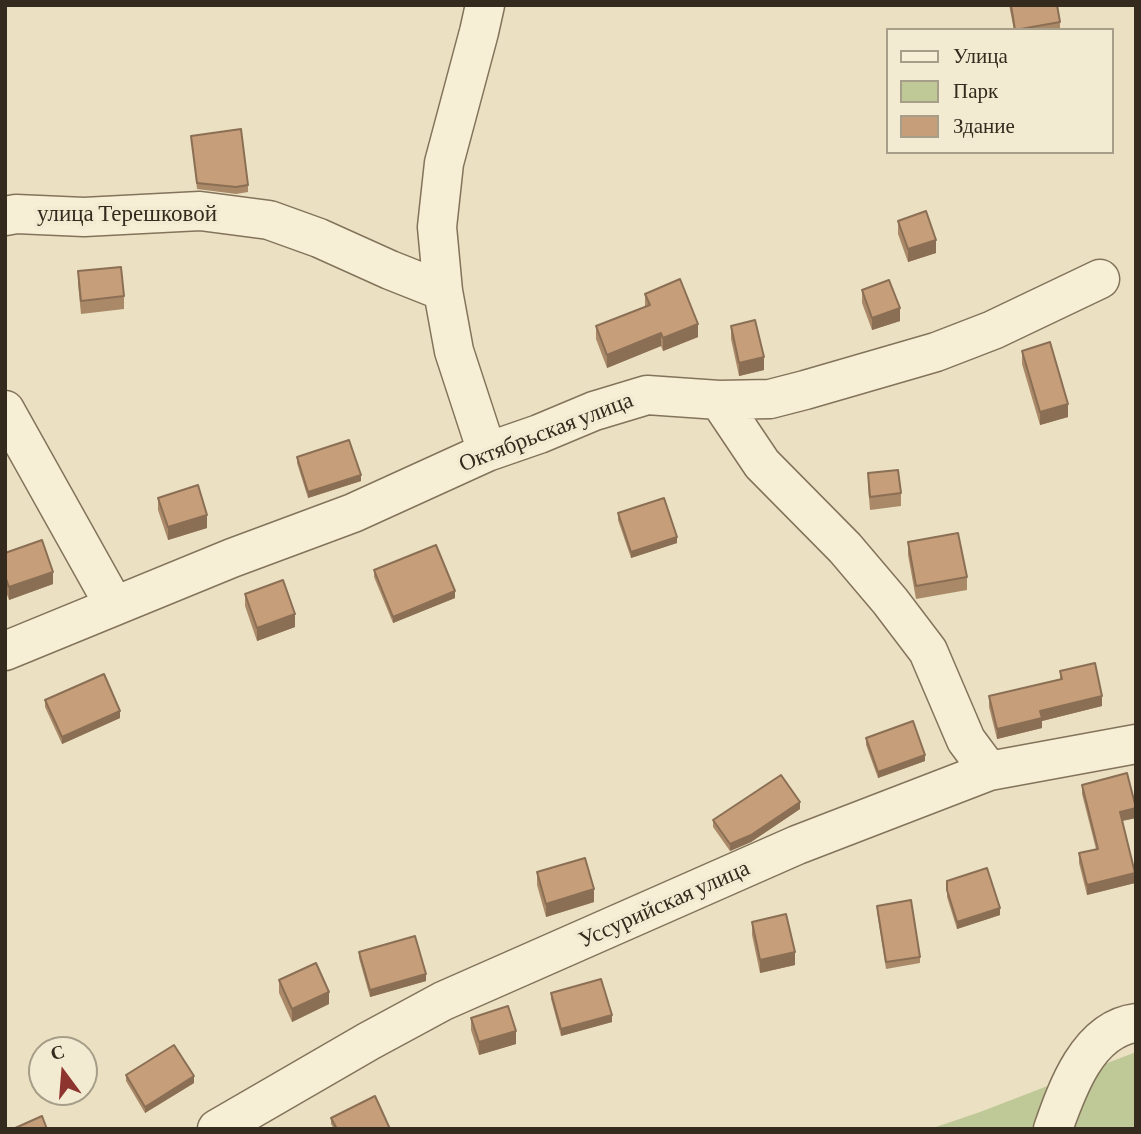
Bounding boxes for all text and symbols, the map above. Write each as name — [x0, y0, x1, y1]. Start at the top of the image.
legend — [886, 28, 1113, 154]
text: Улица — [953, 44, 1008, 68]
text: Парк — [953, 79, 998, 103]
text: Здание — [953, 114, 1015, 138]
street label: улица Терешковой — [37, 200, 217, 228]
street label: Октябрьская улица — [455, 386, 637, 478]
street label: Уссурийская улица — [574, 854, 754, 954]
north arrow — [28, 1036, 98, 1106]
text: С — [48, 1040, 67, 1064]

